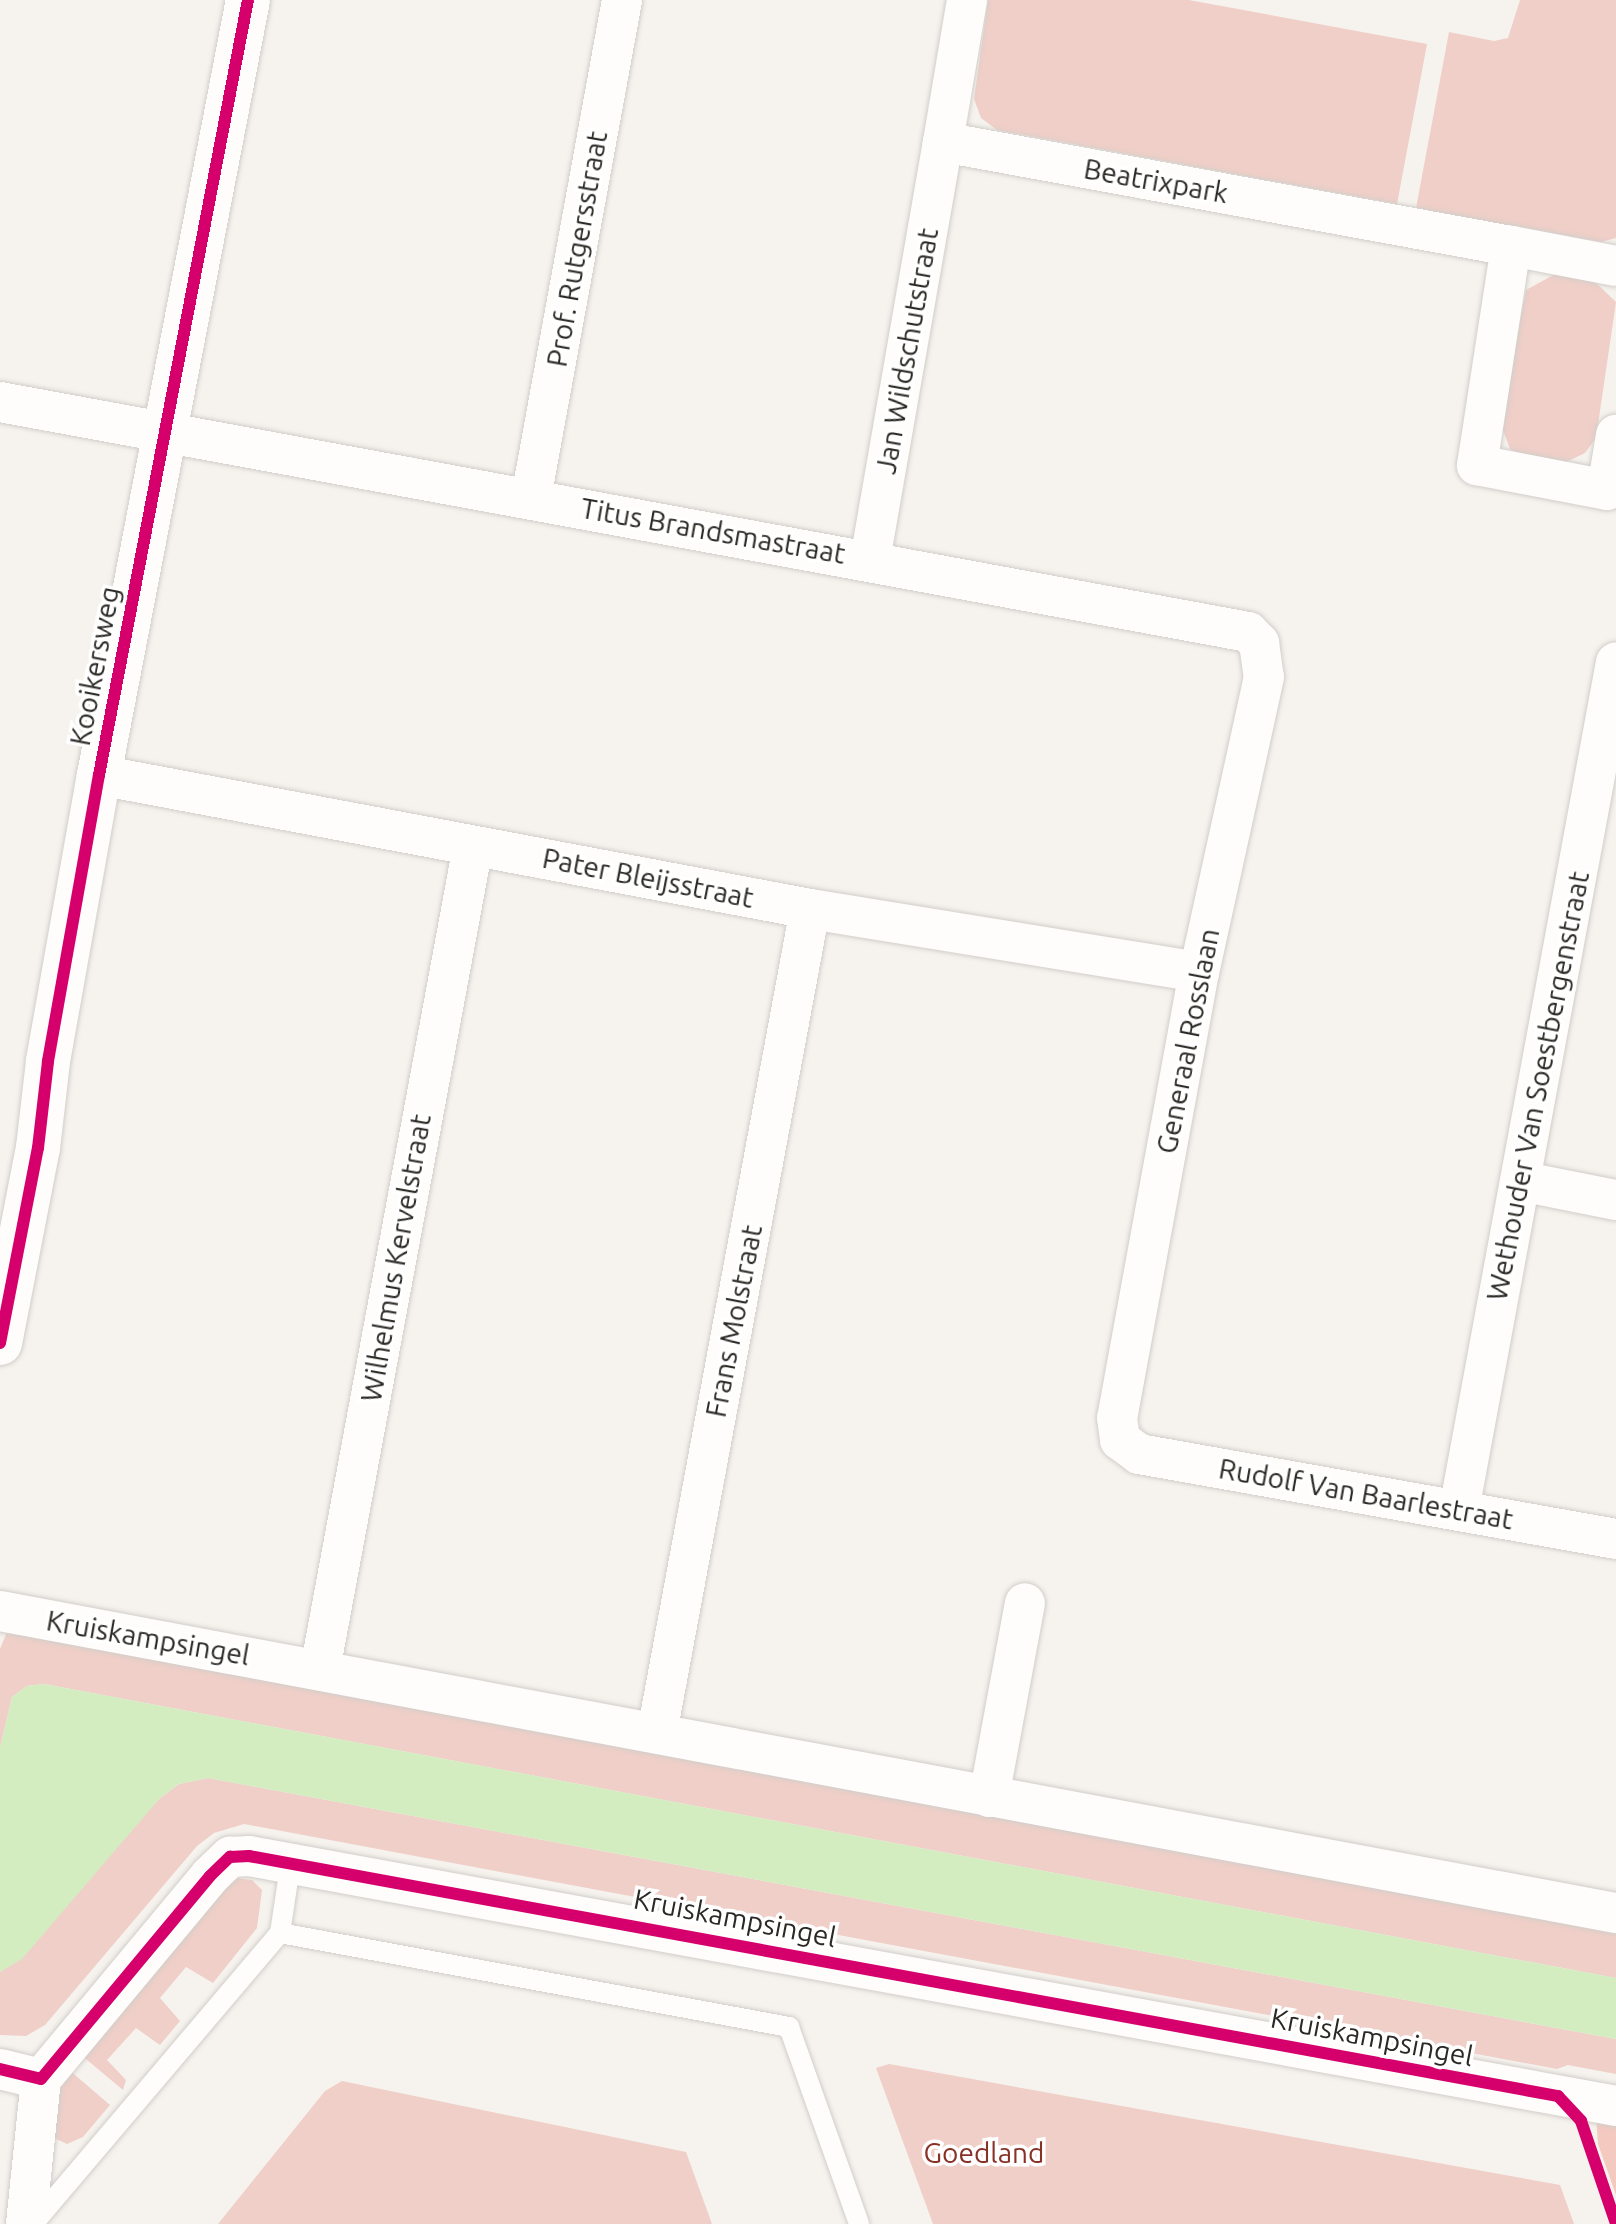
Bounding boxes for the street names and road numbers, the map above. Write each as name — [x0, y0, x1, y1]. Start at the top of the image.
street label: Prof. Rutgersstraat — [540, 129, 614, 369]
street label: Beatrixpark — [1081, 152, 1231, 210]
street label: Jan Wildschutstraat — [869, 225, 945, 477]
street label: Titus Brandsmastraat — [578, 491, 848, 571]
street label: Kooikersweg — [63, 584, 127, 748]
street label: Pater Bleijsstraat — [540, 841, 756, 915]
street label: Wethouder Van Soestbergenstraat — [1480, 869, 1596, 1303]
street label: Generaal Rosslaan — [1150, 925, 1226, 1157]
street label: Wilhelmus Kervelstraat — [354, 1112, 438, 1404]
street label: Frans Molstraat — [699, 1222, 769, 1420]
street label: Rudolf Van Baarlestraat — [1216, 1452, 1516, 1536]
street label: Kruiskampsingel — [44, 1604, 252, 1672]
street label: Kruiskampsingel — [631, 1882, 839, 1954]
street label: Kruiskampsingel — [1268, 2001, 1476, 2073]

